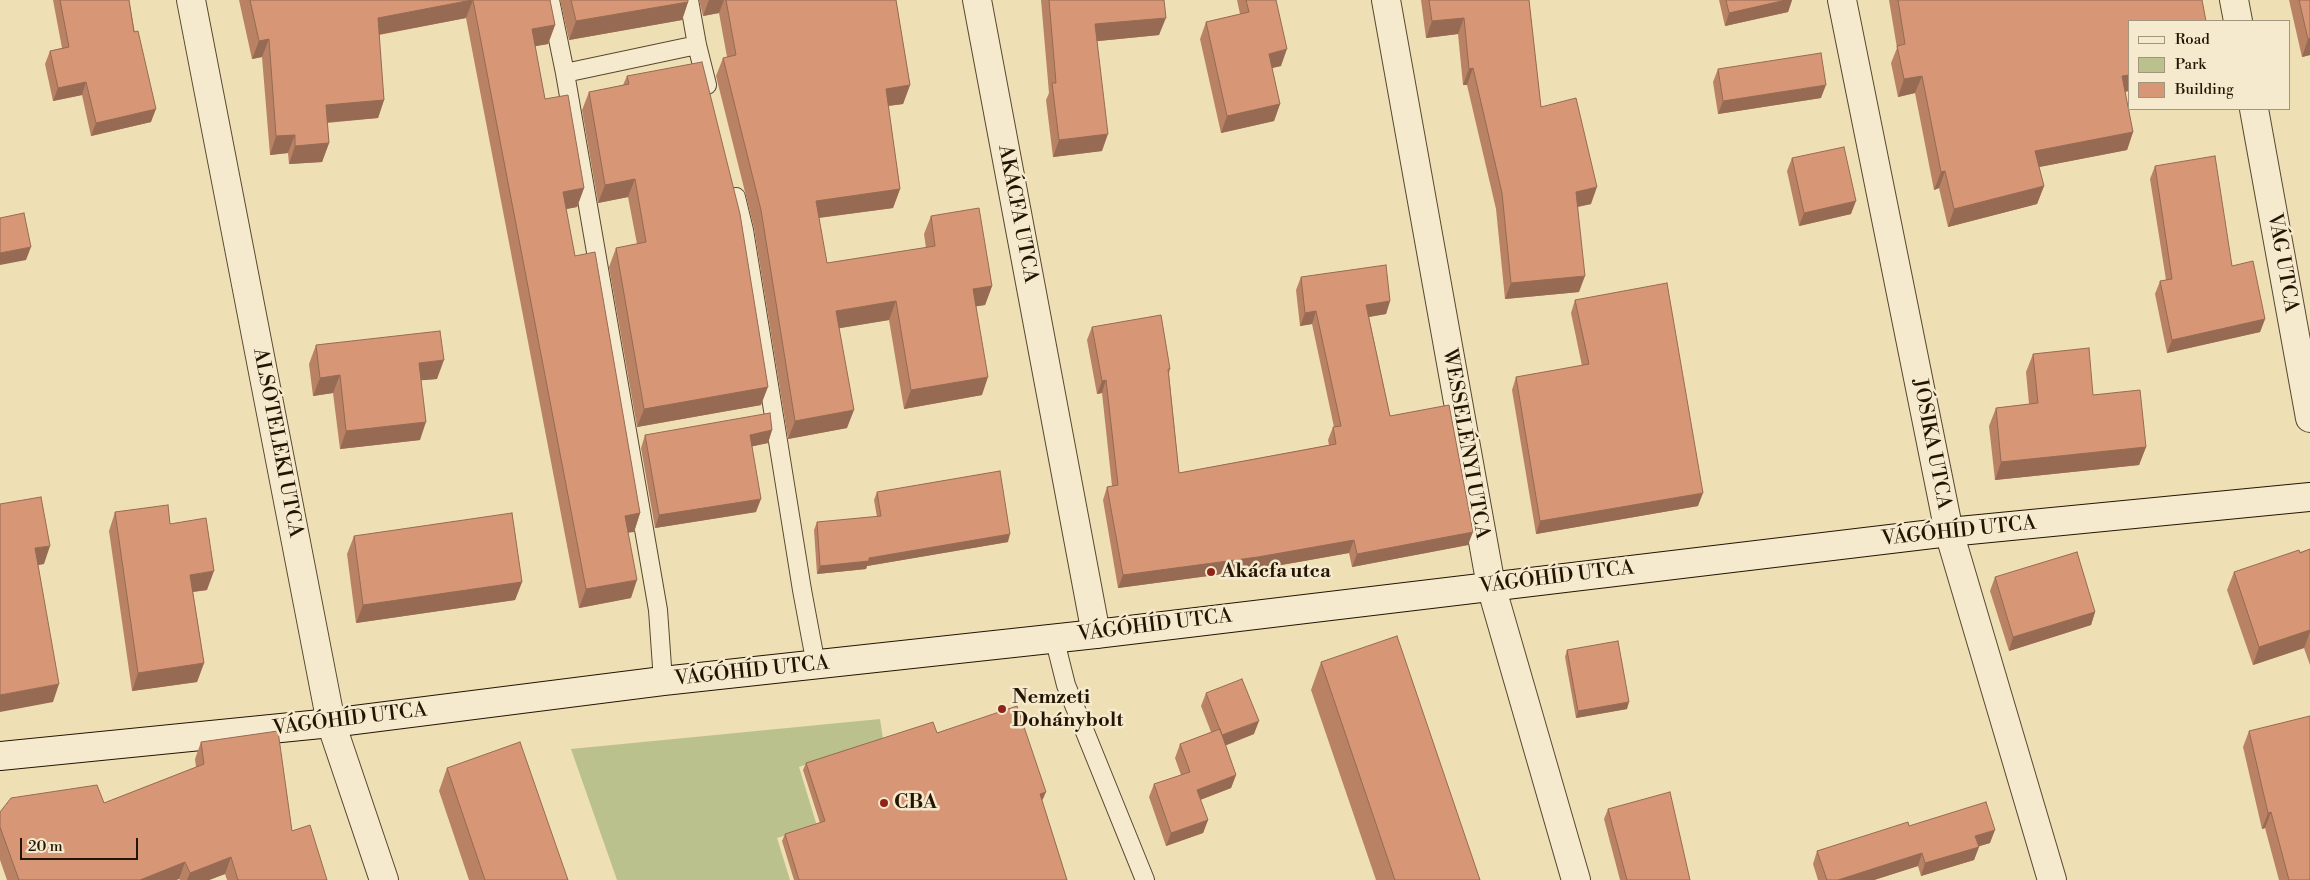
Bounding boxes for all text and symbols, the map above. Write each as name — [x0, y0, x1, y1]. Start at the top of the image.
legend — [2128, 20, 2290, 110]
text: Road — [2175, 30, 2210, 49]
text: Park — [2175, 55, 2206, 74]
text: Building — [2175, 80, 2234, 99]
street label: AKÁCFA UTCA — [992, 143, 1042, 285]
street label: VÁG UTCA — [2261, 211, 2303, 315]
street label: ALSÓTELEKI UTCA — [247, 346, 307, 540]
street label: WESSELÉNYI UTCA — [1436, 347, 1494, 541]
street label: JÓSIKA UTCA — [1907, 377, 1955, 511]
street label: VÁGÓHÍD UTCA — [1881, 512, 2037, 552]
street label: VÁGÓHÍD UTCA — [1479, 557, 1635, 599]
place label: Akácfa utca — [1221, 560, 1331, 584]
marker: Akácfa utca — [1205, 566, 1217, 578]
street label: VÁGÓHÍD UTCA — [1077, 605, 1233, 647]
street label: VÁGÓHÍD UTCA — [674, 652, 830, 692]
place label: Nemzeti Dohánybolt — [1012, 686, 1123, 733]
street label: VÁGÓHÍD UTCA — [272, 699, 428, 741]
marker: Nemzeti Dohánybolt — [996, 703, 1008, 715]
place label: CBA — [894, 791, 937, 815]
marker: CBA — [878, 797, 890, 809]
scale bar — [22, 828, 140, 860]
text: 20 m — [28, 837, 63, 856]

